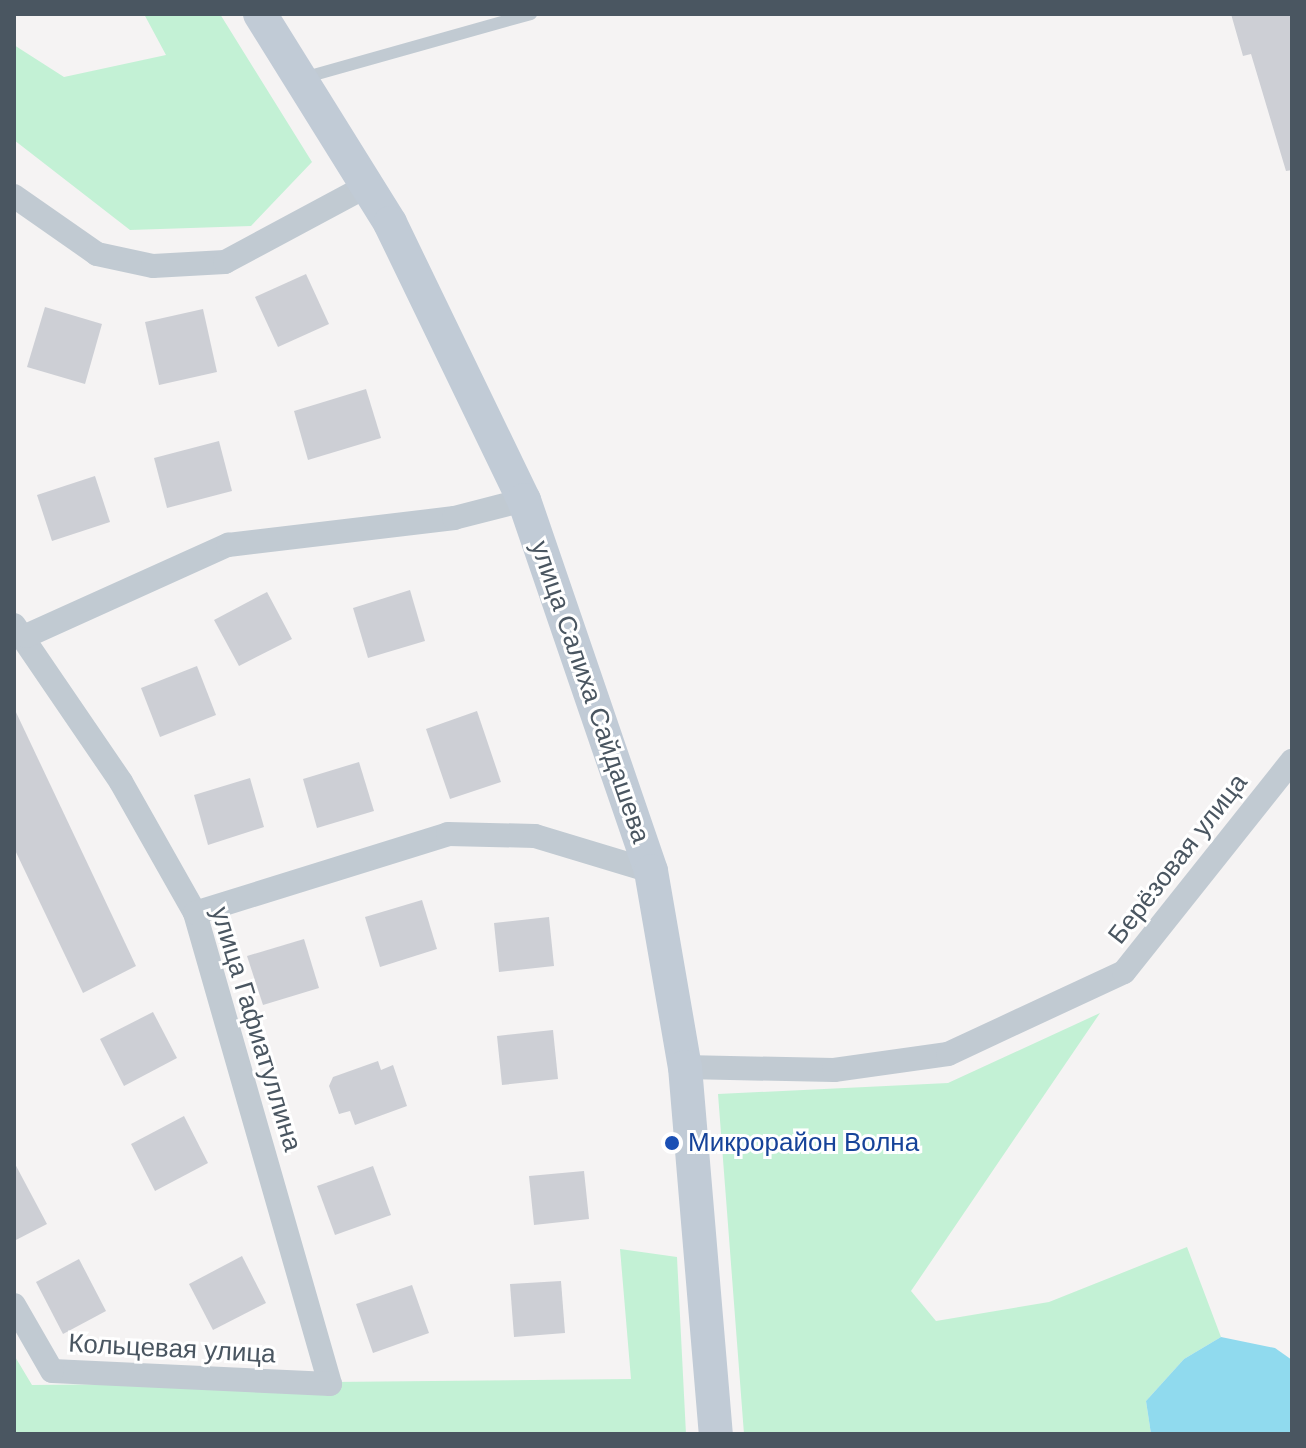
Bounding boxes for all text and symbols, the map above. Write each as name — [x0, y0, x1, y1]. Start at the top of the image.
street label: улица Салиха Сайдашева — [524, 537, 656, 847]
street label: Берёзовая улица — [1102, 768, 1254, 950]
street label: улица Гафиатуллина — [204, 903, 308, 1155]
place label: Микрорайон Волна — [688, 1127, 919, 1159]
marker: Микрорайон Волна — [663, 1134, 681, 1152]
street label: Кольцевая улица — [68, 1328, 276, 1370]

